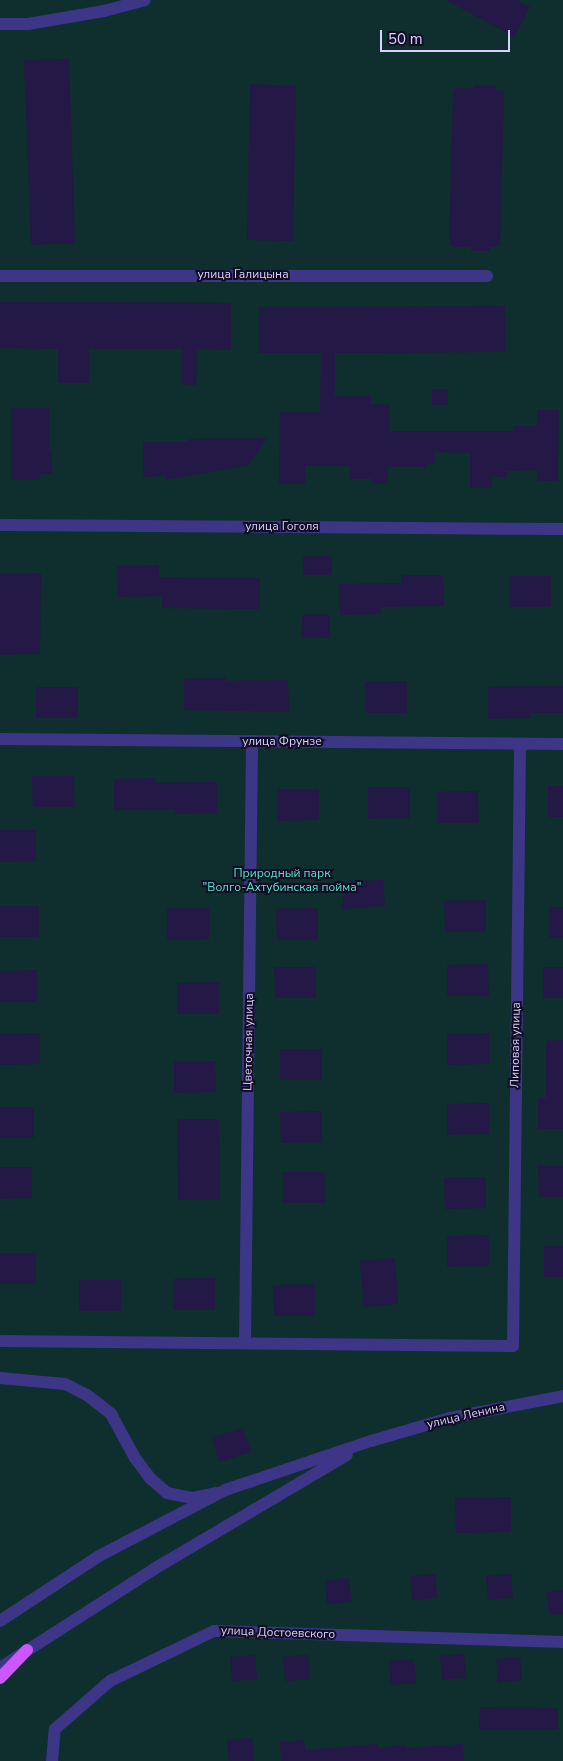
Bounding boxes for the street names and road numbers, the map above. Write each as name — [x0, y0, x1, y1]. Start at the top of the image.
street label: улица Галицына — [197, 268, 289, 282]
street label: улица Гоголя — [245, 520, 319, 534]
street label: улица Фрунзе — [242, 735, 322, 749]
street label: Цветочная улица — [241, 993, 257, 1091]
street label: Липовая улица — [508, 1002, 524, 1088]
street label: улица Ленина — [426, 1400, 506, 1432]
street label: улица Достоевского — [221, 1624, 335, 1642]

